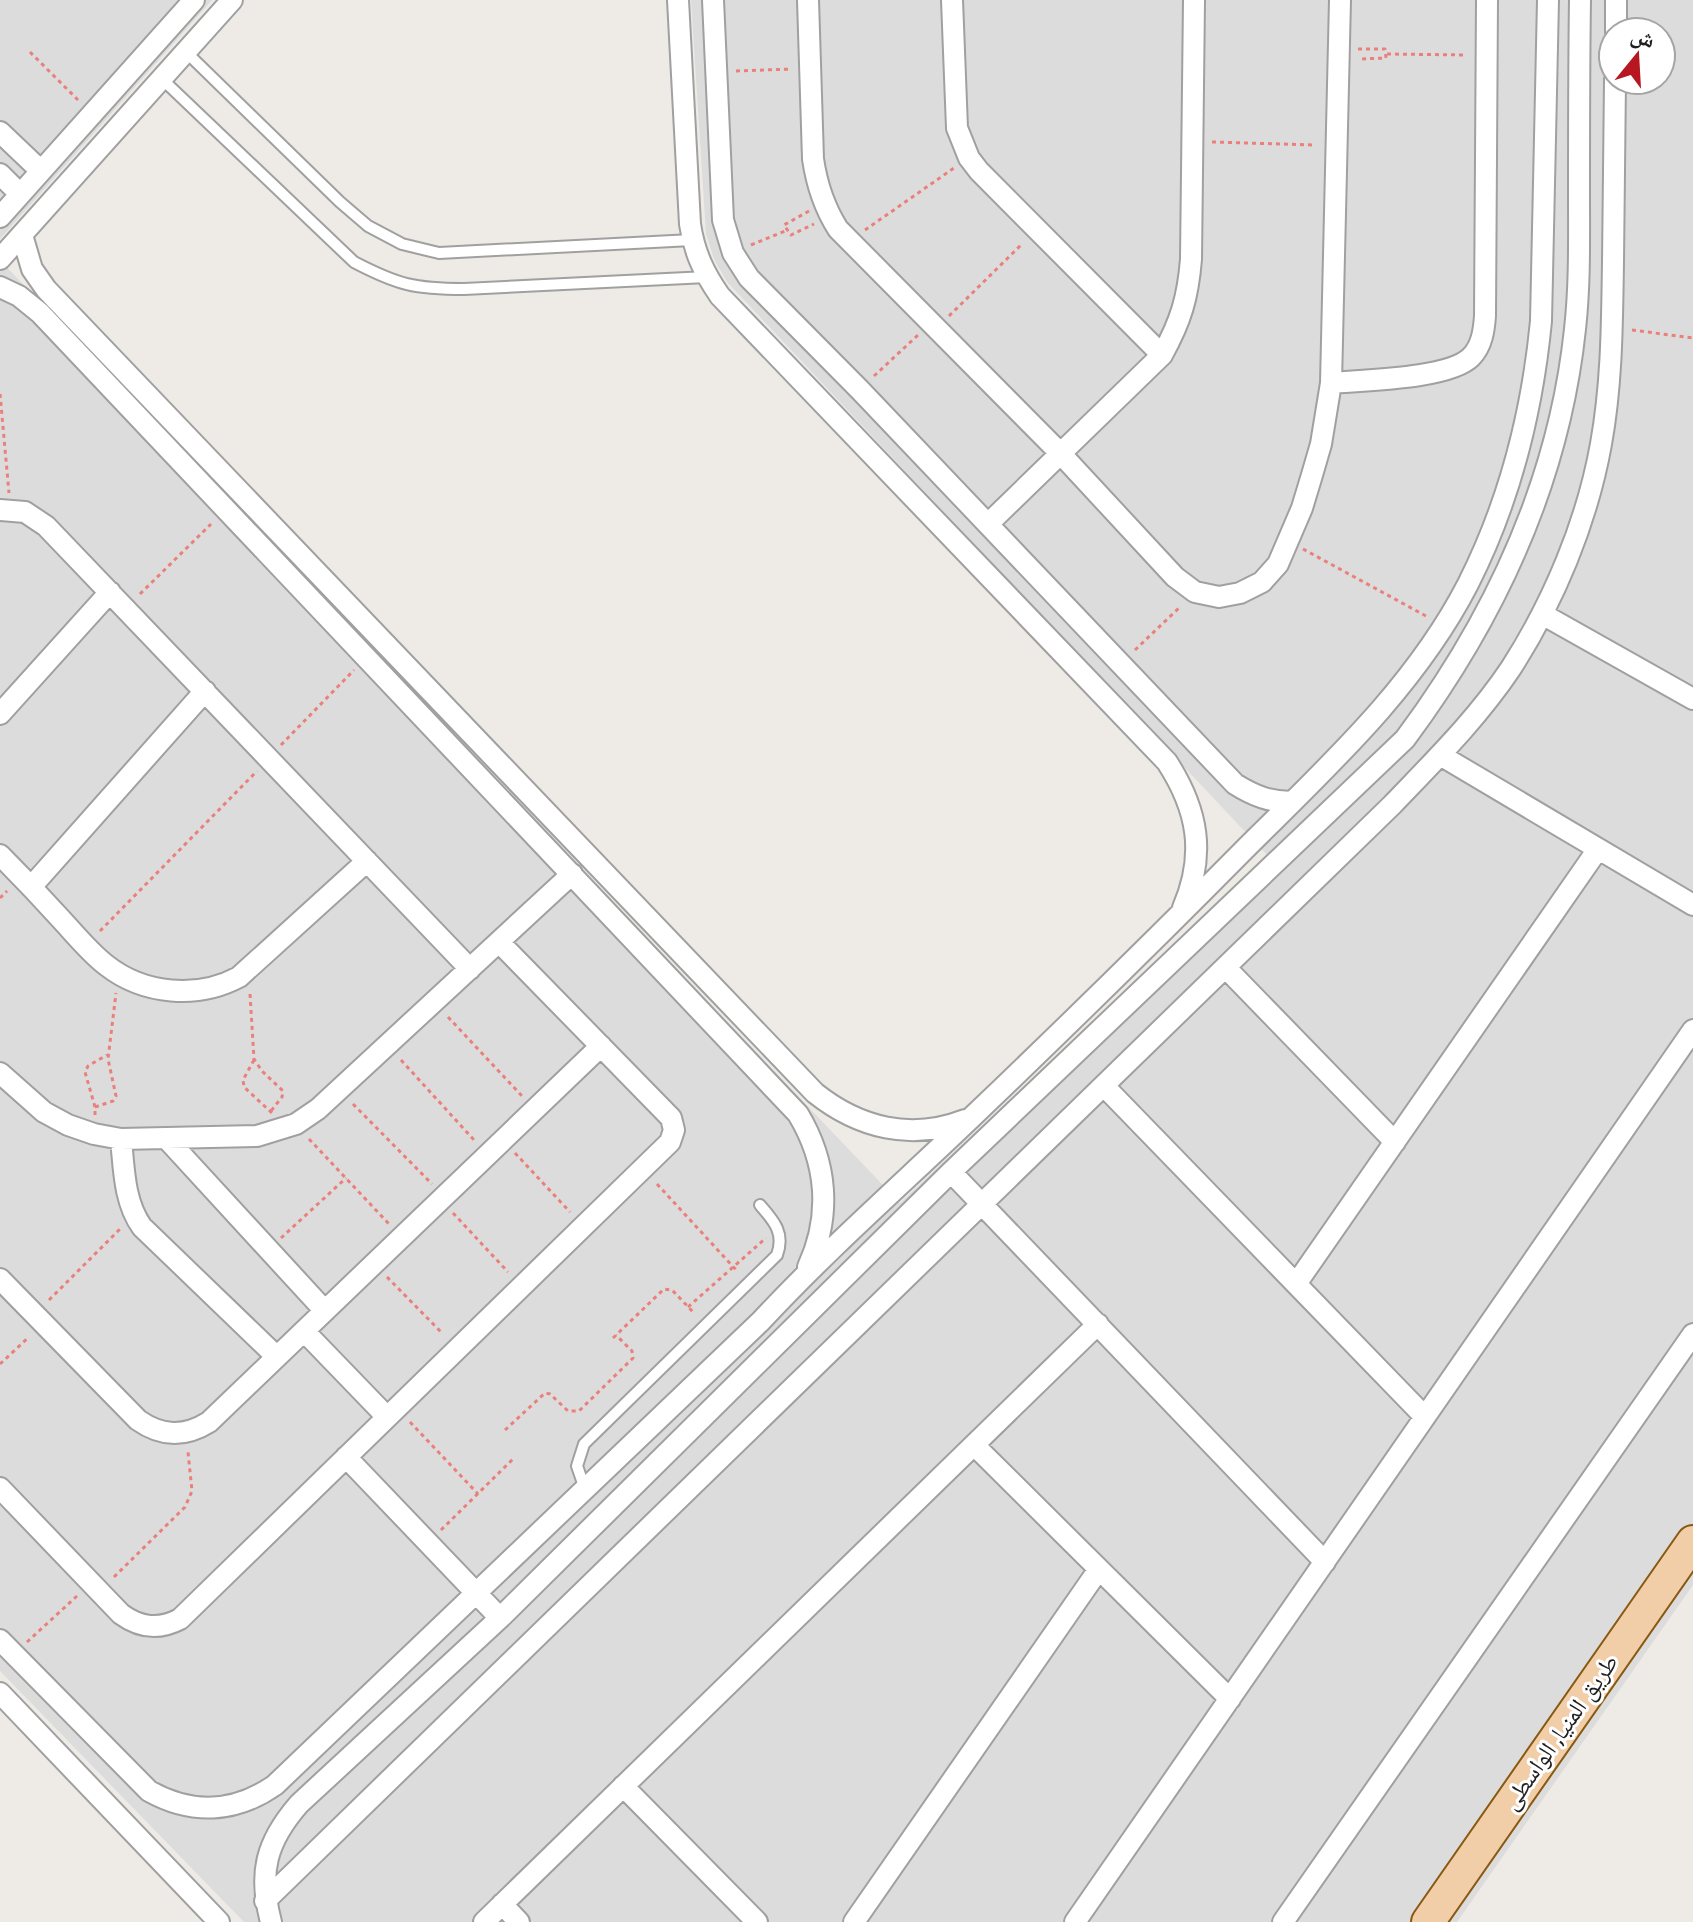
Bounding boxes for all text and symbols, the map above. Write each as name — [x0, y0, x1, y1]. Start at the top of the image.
north arrow — [1597, 16, 1677, 96]
text: ش — [1628, 22, 1658, 54]
street label: طريق المنيا, الواسطى — [1496, 1649, 1624, 1815]

